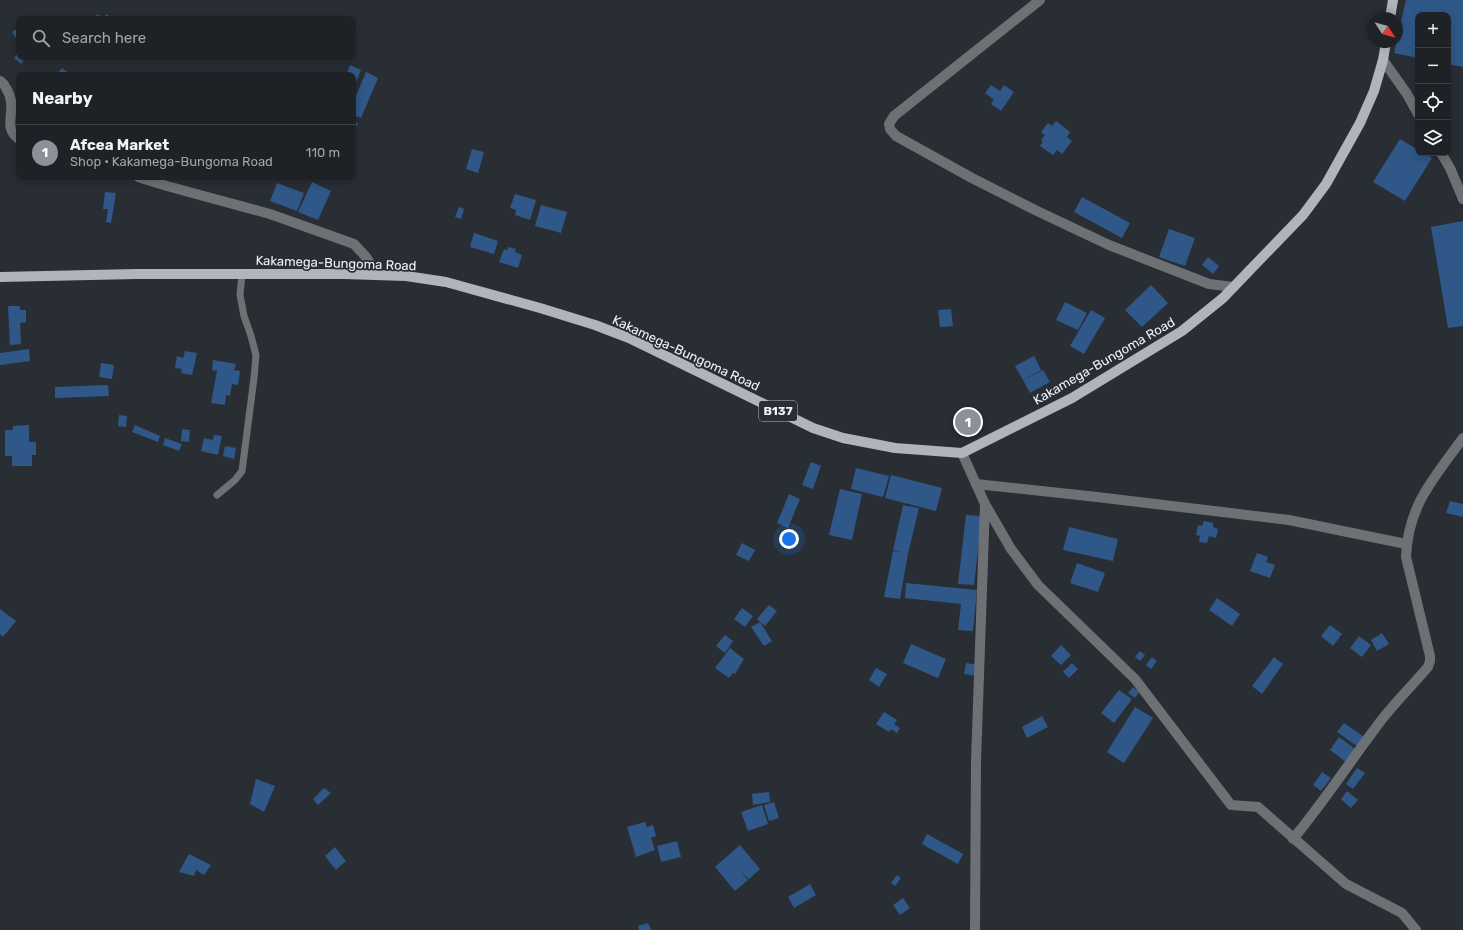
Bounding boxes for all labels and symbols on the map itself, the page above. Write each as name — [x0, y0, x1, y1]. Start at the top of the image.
north arrow — [1367, 12, 1403, 48]
street label: Kakamega-Bungoma Road — [255, 253, 417, 274]
street label: Kakamega-Bungoma Road — [609, 312, 762, 395]
street label: Kakamega-Bungoma Road — [1031, 314, 1178, 409]
road number: B137 — [759, 401, 797, 421]
pin: 1 — [955, 407, 981, 437]
your location — [779, 529, 799, 549]

